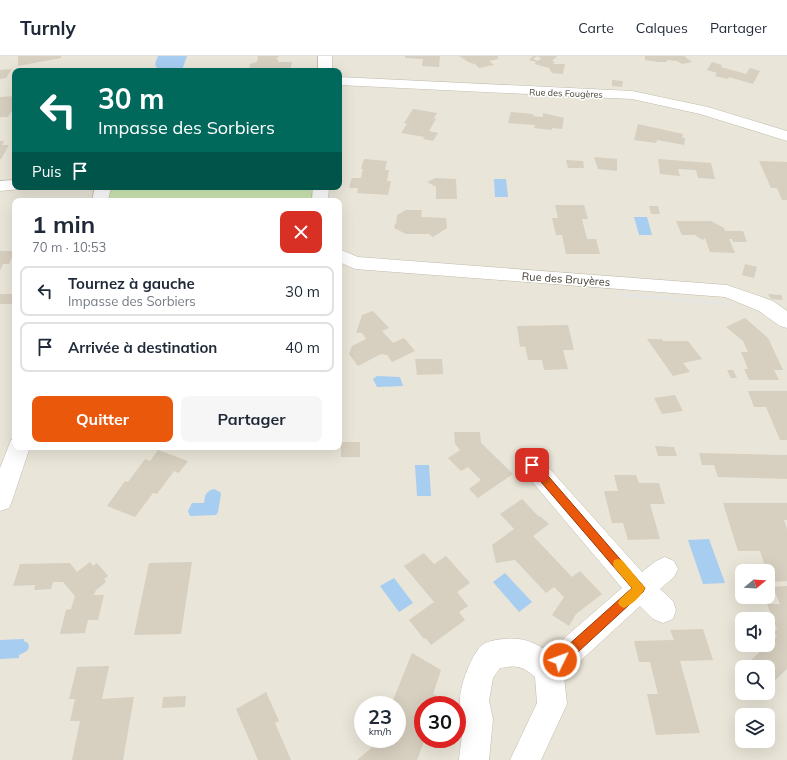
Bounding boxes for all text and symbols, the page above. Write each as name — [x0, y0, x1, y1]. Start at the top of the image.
text: Turnly — [20, 16, 76, 40]
text: Carte — [578, 19, 614, 37]
text: Calques — [636, 19, 688, 37]
text: Partager — [710, 19, 767, 37]
text: 30 m — [98, 81, 164, 116]
icon: left — [32, 84, 84, 136]
street label: Rue des Fougères — [529, 86, 603, 100]
text: Impasse des Sorbiers — [98, 116, 275, 139]
icon: arrive — [69, 160, 91, 182]
text: Puis — [32, 162, 61, 181]
text: 1 min — [32, 209, 95, 239]
button: close — [280, 211, 322, 253]
text: 70 m · 10:53 — [32, 239, 106, 255]
street label: Rue des Bruyères — [521, 269, 611, 289]
text: Tournez à gauche — [68, 274, 195, 293]
icon: left — [34, 280, 56, 302]
text: 30 m — [285, 282, 320, 301]
text: Impasse des Sorbiers — [68, 293, 196, 309]
icon: arrive — [34, 336, 56, 358]
text: Arrivée à destination — [68, 338, 217, 357]
text: 40 m — [285, 338, 320, 357]
button: Quitter — [32, 396, 173, 442]
button: Partager — [181, 396, 322, 442]
pin — [515, 448, 549, 482]
icon: arrive — [521, 454, 543, 476]
north arrow — [735, 564, 775, 604]
map controls — [735, 564, 775, 748]
button: sound — [735, 612, 775, 652]
position arrow — [539, 639, 581, 681]
button: search — [735, 660, 775, 700]
speed limit sign: 30 — [414, 696, 466, 748]
text: 23 — [368, 704, 392, 729]
button: layers — [735, 708, 775, 748]
text: km/h — [369, 725, 391, 738]

